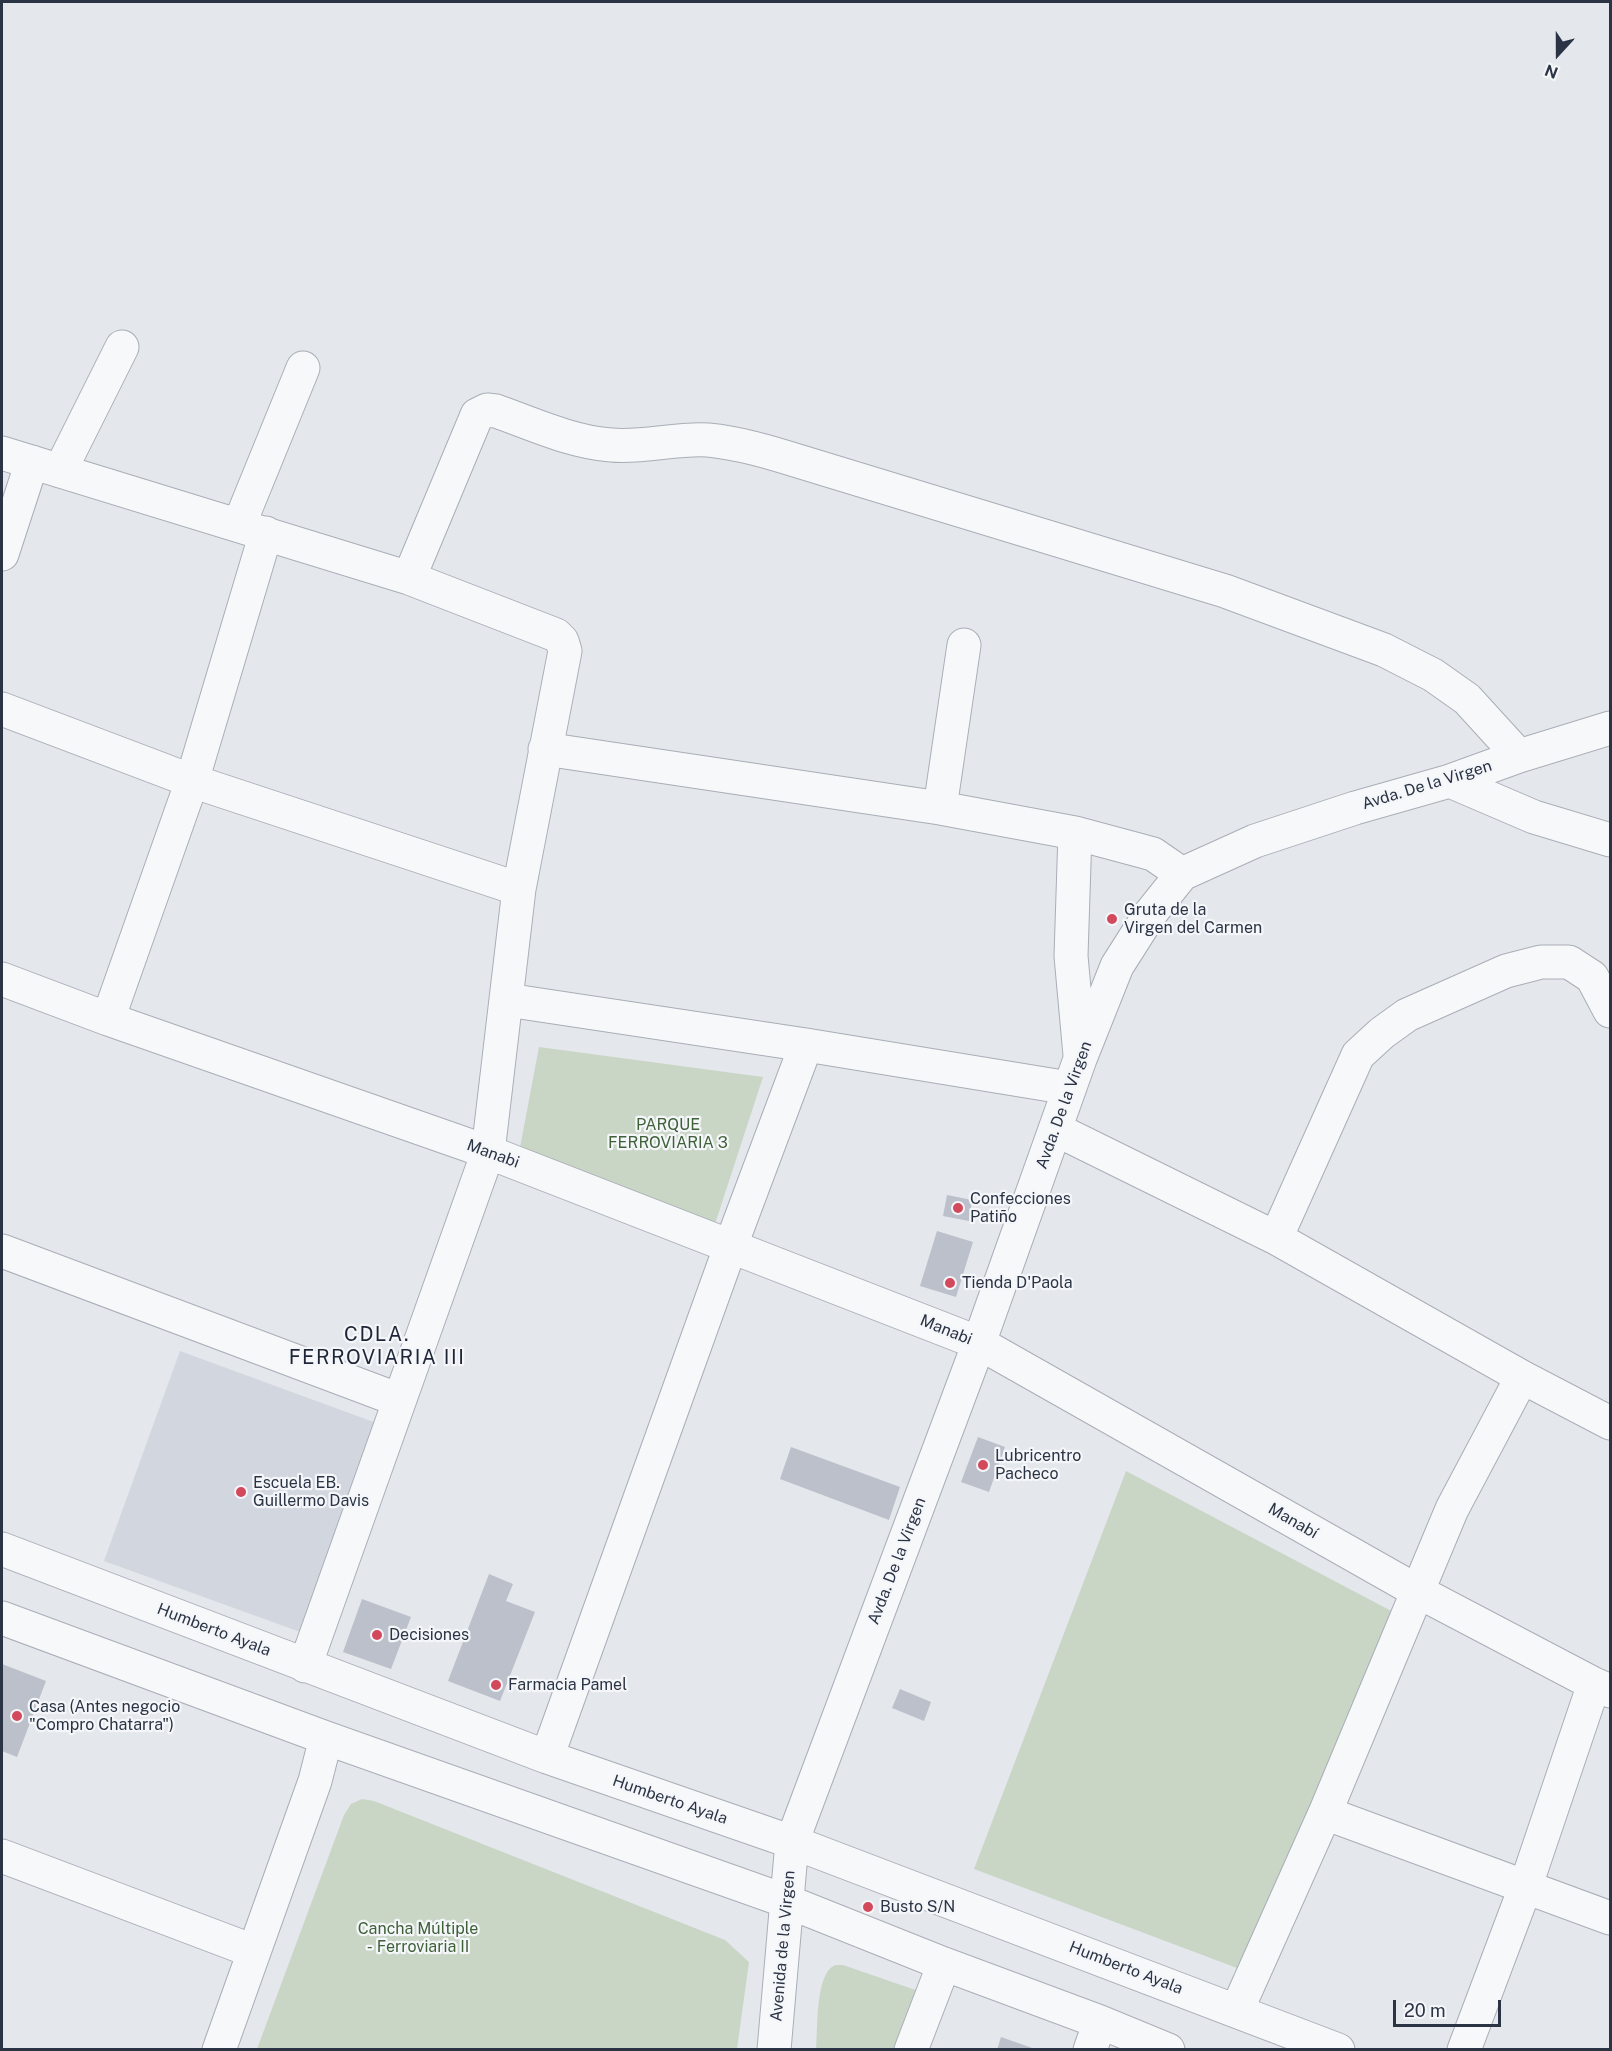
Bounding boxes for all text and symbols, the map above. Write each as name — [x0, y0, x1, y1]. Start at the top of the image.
north arrow — [1528, 24, 1588, 84]
text: N — [1542, 60, 1561, 82]
street label: Avda. De la Virgen — [1360, 756, 1494, 814]
place label: Gruta de la Virgen del Carmen — [1124, 900, 1262, 938]
marker: Gruta de la Virgen del Carmen — [1105, 912, 1119, 926]
street label: Avda. De la Virgen — [1032, 1039, 1096, 1171]
park label: PARQUE FERROVIARIA 3 — [608, 1115, 728, 1153]
street label: Manabi — [464, 1136, 522, 1172]
place label: Confecciones Patiño — [970, 1189, 1071, 1227]
marker: Confecciones Patiño — [951, 1201, 965, 1215]
place label: Tienda D'Paola — [962, 1273, 1073, 1293]
marker: Tienda D'Paola — [943, 1276, 957, 1290]
street label: Manabi — [917, 1311, 975, 1349]
district label: CDLA. FERROVIARIA III — [289, 1323, 465, 1370]
place label: Lubricentro Pacheco — [995, 1446, 1081, 1484]
marker: Lubricentro Pacheco — [976, 1458, 990, 1472]
place label: Escuela EB. Guillermo Davis — [253, 1473, 369, 1511]
marker: Escuela EB. Guillermo Davis — [234, 1485, 248, 1499]
street label: Avda. De la Virgen — [864, 1495, 930, 1627]
street label: Manabí — [1265, 1499, 1321, 1543]
street label: Humberto Ayala — [154, 1599, 274, 1661]
place label: Decisiones — [389, 1625, 469, 1645]
marker: Decisiones — [370, 1628, 384, 1642]
place label: Farmacia Pamel — [508, 1675, 627, 1695]
marker: Farmacia Pamel — [489, 1678, 503, 1692]
place label: Casa (Antes negocio "Compro Chatarra") — [29, 1697, 180, 1735]
marker: Casa (Antes negocio "Compro Chatarra") — [10, 1709, 24, 1723]
street label: Humberto Ayala — [610, 1771, 730, 1829]
street label: Avenida de la Virgen — [767, 1870, 799, 2022]
place label: Busto S/N — [880, 1897, 955, 1917]
marker: Busto S/N — [861, 1900, 875, 1914]
park label: Cancha Múltiple - Ferroviaria II — [358, 1919, 478, 1957]
street label: Humberto Ayala — [1066, 1937, 1186, 1999]
scale bar — [1396, 1988, 1504, 2026]
text: 20 m — [1404, 2000, 1446, 2021]

